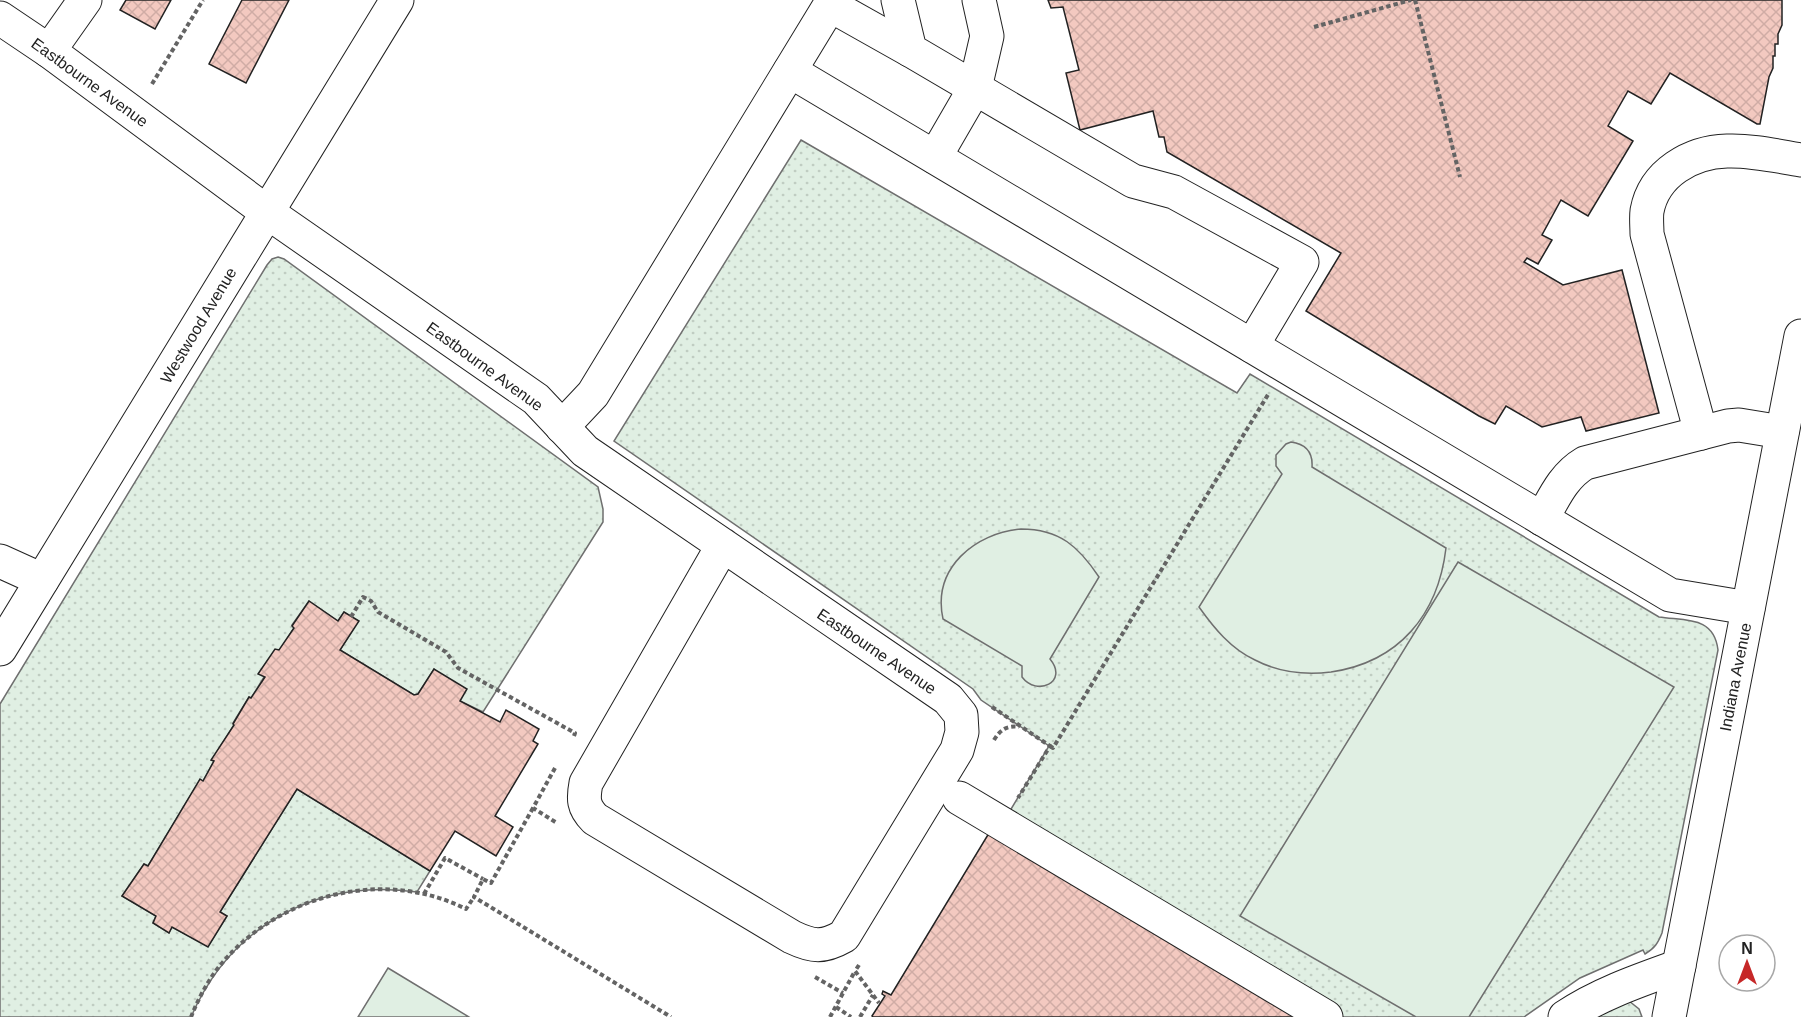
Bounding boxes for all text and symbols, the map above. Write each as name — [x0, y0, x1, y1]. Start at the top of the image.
street label: Eastbourne Avenue — [28, 35, 151, 130]
street label: Westwood Avenue — [157, 264, 240, 386]
street label: Eastbourne Avenue — [423, 319, 546, 414]
street label: Eastbourne Avenue — [814, 605, 939, 697]
street label: Indiana Avenue — [1717, 621, 1754, 733]
north arrow — [1717, 933, 1777, 993]
text: N — [1741, 940, 1753, 957]

